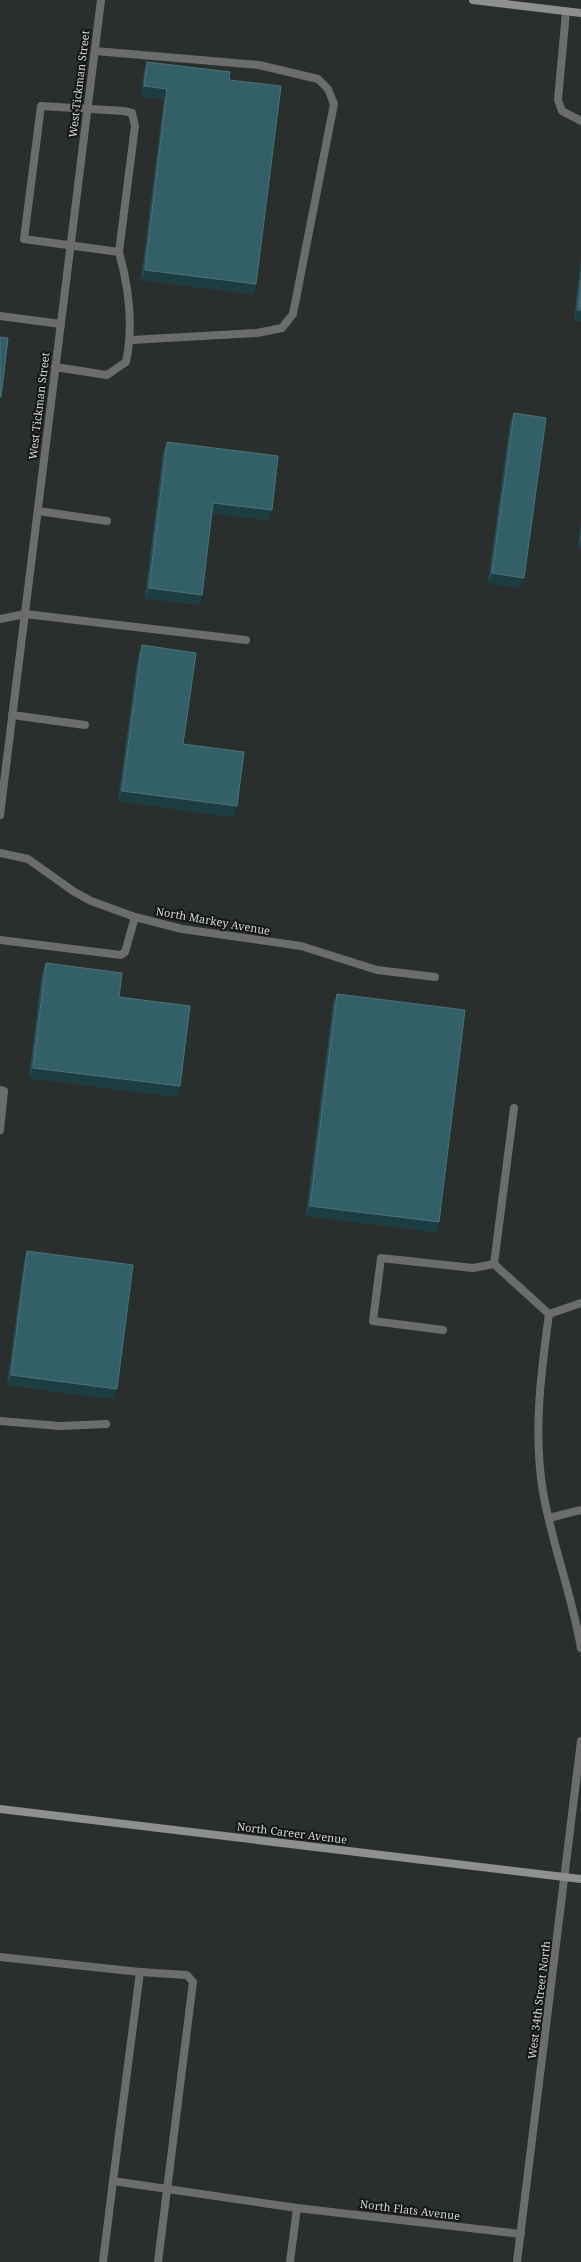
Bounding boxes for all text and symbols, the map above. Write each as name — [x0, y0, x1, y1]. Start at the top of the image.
street label: West Tickman Street — [64, 29, 93, 138]
street label: West Tickman Street — [24, 351, 53, 460]
street label: North Markey Avenue — [155, 903, 272, 938]
street label: North Career Avenue — [236, 1818, 348, 1847]
street label: West 34th Street North — [524, 1940, 553, 2060]
street label: North Flats Avenue — [359, 2196, 461, 2223]

